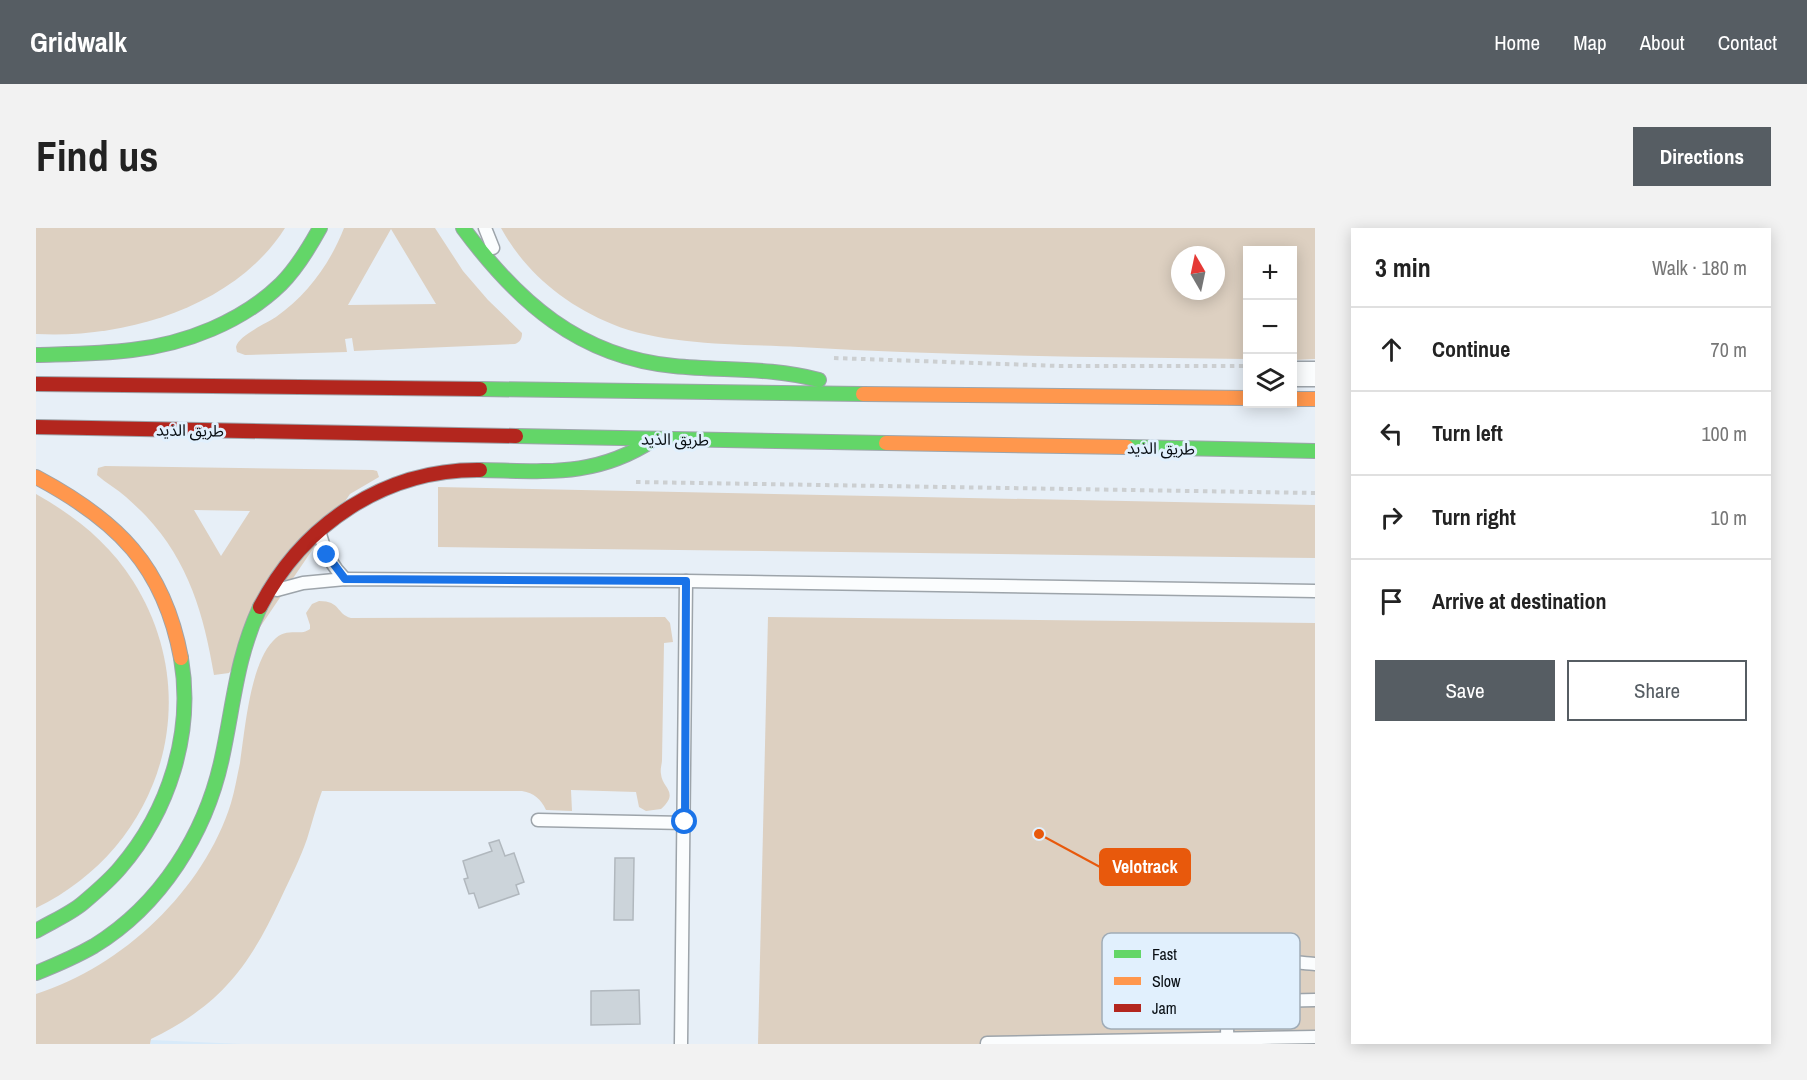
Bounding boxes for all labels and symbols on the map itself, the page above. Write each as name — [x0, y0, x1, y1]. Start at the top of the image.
north arrow — [1171, 246, 1225, 300]
street label: طريق الذيد — [156, 418, 224, 442]
street label: طريق الذيد — [641, 427, 709, 451]
street label: طريق الذيد — [1127, 436, 1195, 460]
route end — [313, 541, 339, 567]
route start — [671, 808, 697, 834]
callout: Velotrack — [1100, 849, 1190, 885]
text: Velotrack — [1112, 854, 1178, 879]
legend — [1102, 933, 1300, 1029]
text: Fast — [1152, 943, 1177, 965]
text: Slow — [1152, 970, 1181, 992]
text: Jam — [1152, 997, 1177, 1019]

